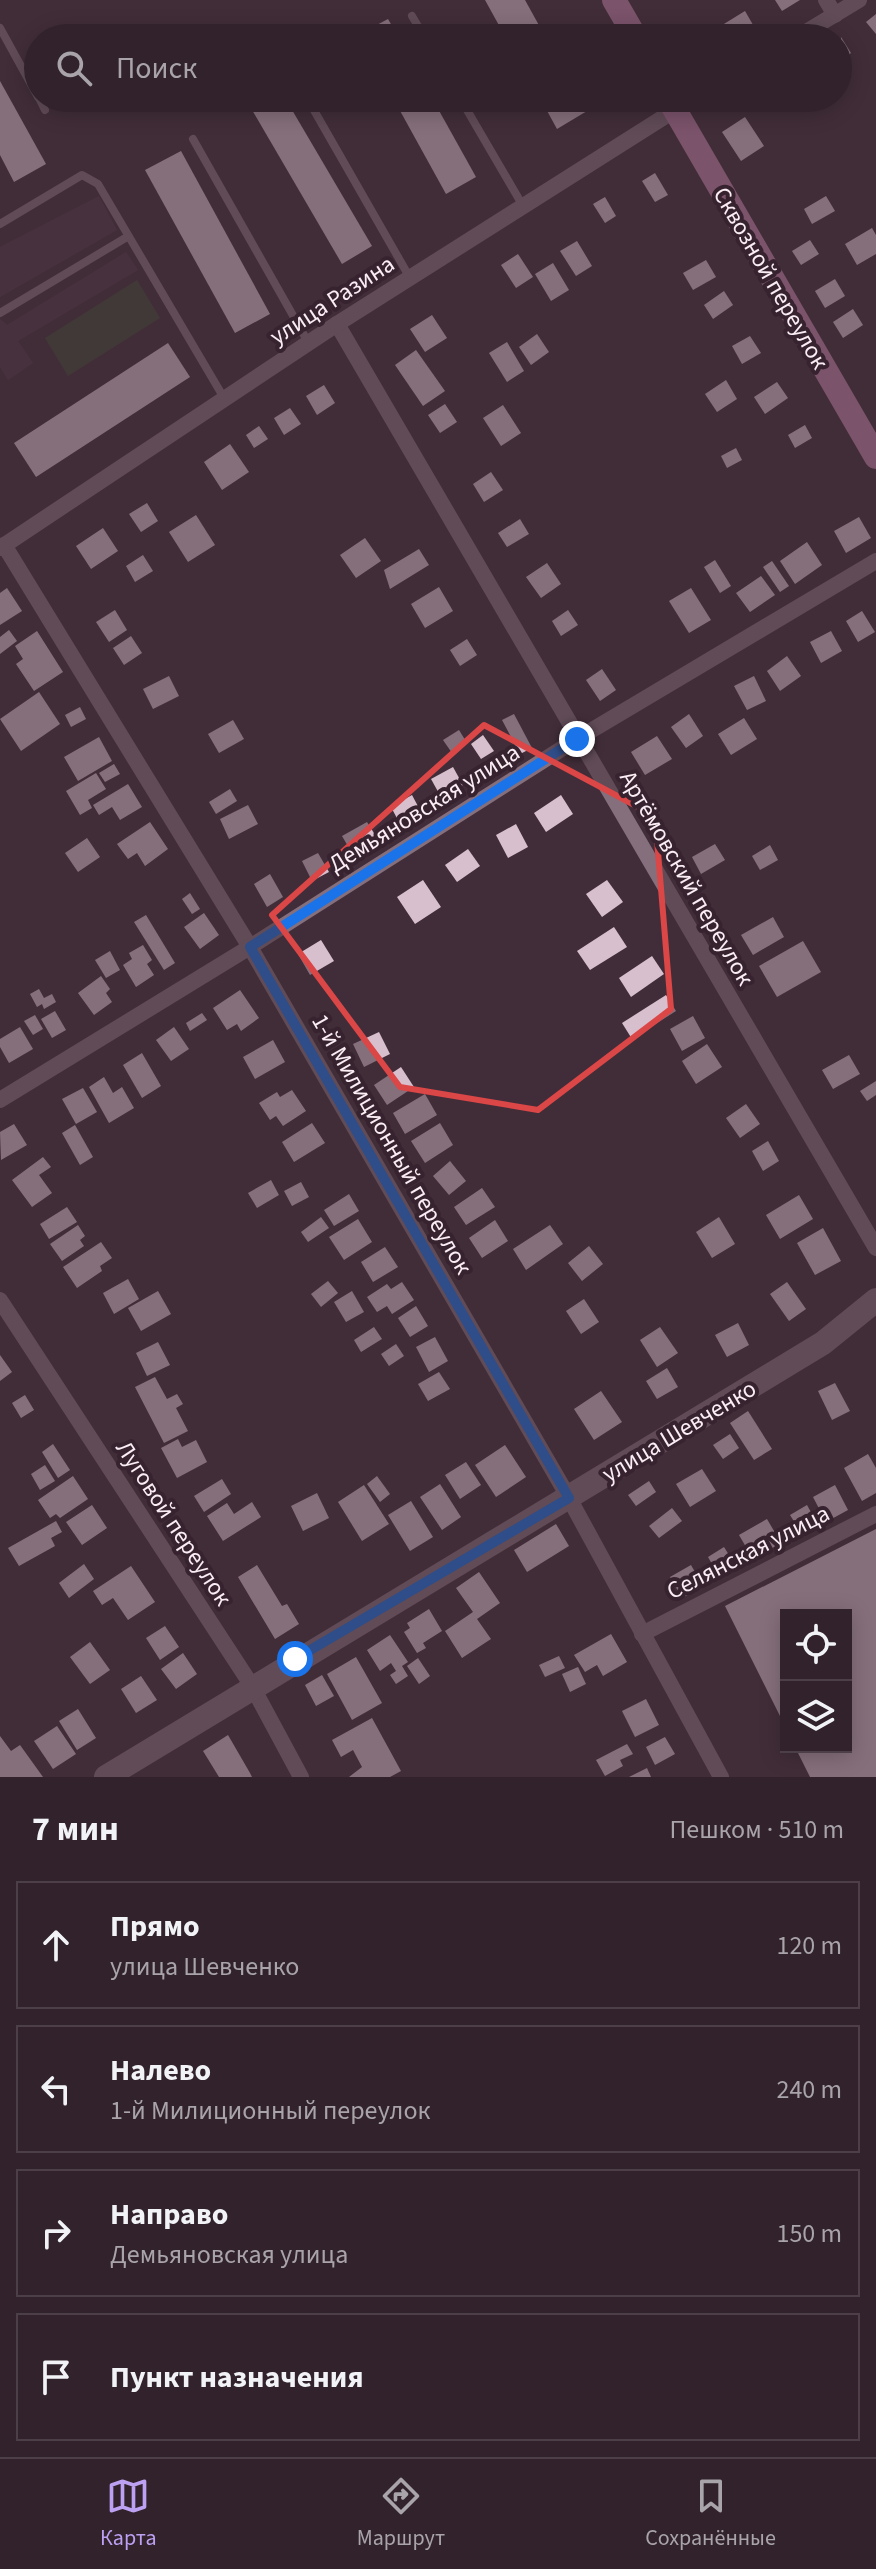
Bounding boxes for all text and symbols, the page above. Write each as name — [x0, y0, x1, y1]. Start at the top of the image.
search box — [24, 24, 852, 112]
icon: search — [52, 46, 96, 90]
text: Поиск — [116, 47, 197, 90]
street label: Сквозной переулок — [704, 181, 837, 376]
street label: улица Разина — [263, 247, 402, 354]
route end — [559, 721, 595, 757]
street label: Демьяновская улица — [322, 735, 527, 882]
street label: Артёмовский переулок — [611, 764, 763, 992]
street label: 1-й Милиционный переулок — [302, 1007, 481, 1281]
street label: улица Шевченко — [595, 1371, 763, 1491]
street label: Луговой переулок — [107, 1434, 240, 1613]
street label: Селянская улица — [661, 1496, 836, 1609]
map controls — [780, 1609, 852, 1753]
button: locate — [780, 1609, 852, 1681]
route start — [277, 1641, 313, 1677]
button: layers — [780, 1681, 852, 1753]
text: 7 мин — [32, 1805, 119, 1854]
text: Пешком · 510 m — [669, 1811, 844, 1848]
text: Прямо — [110, 1905, 200, 1948]
icon: ahead — [34, 1923, 78, 1967]
text: 120 m — [776, 1927, 842, 1964]
text: улица Шевченко — [110, 1948, 299, 1985]
text: Налево — [110, 2049, 211, 2092]
icon: left — [34, 2067, 78, 2111]
text: 240 m — [776, 2071, 842, 2108]
text: 1-й Милиционный переулок — [110, 2092, 430, 2129]
text: Направо — [110, 2193, 228, 2236]
icon: right — [34, 2211, 78, 2255]
text: 150 m — [776, 2215, 842, 2252]
text: Демьяновская улица — [110, 2236, 348, 2273]
icon: arrive — [34, 2355, 78, 2399]
text: Пункт назначения — [110, 2356, 364, 2399]
tab: Карта — [100, 2474, 157, 2554]
tab: Маршрут — [357, 2474, 445, 2554]
tab: Сохранённые — [645, 2474, 776, 2554]

